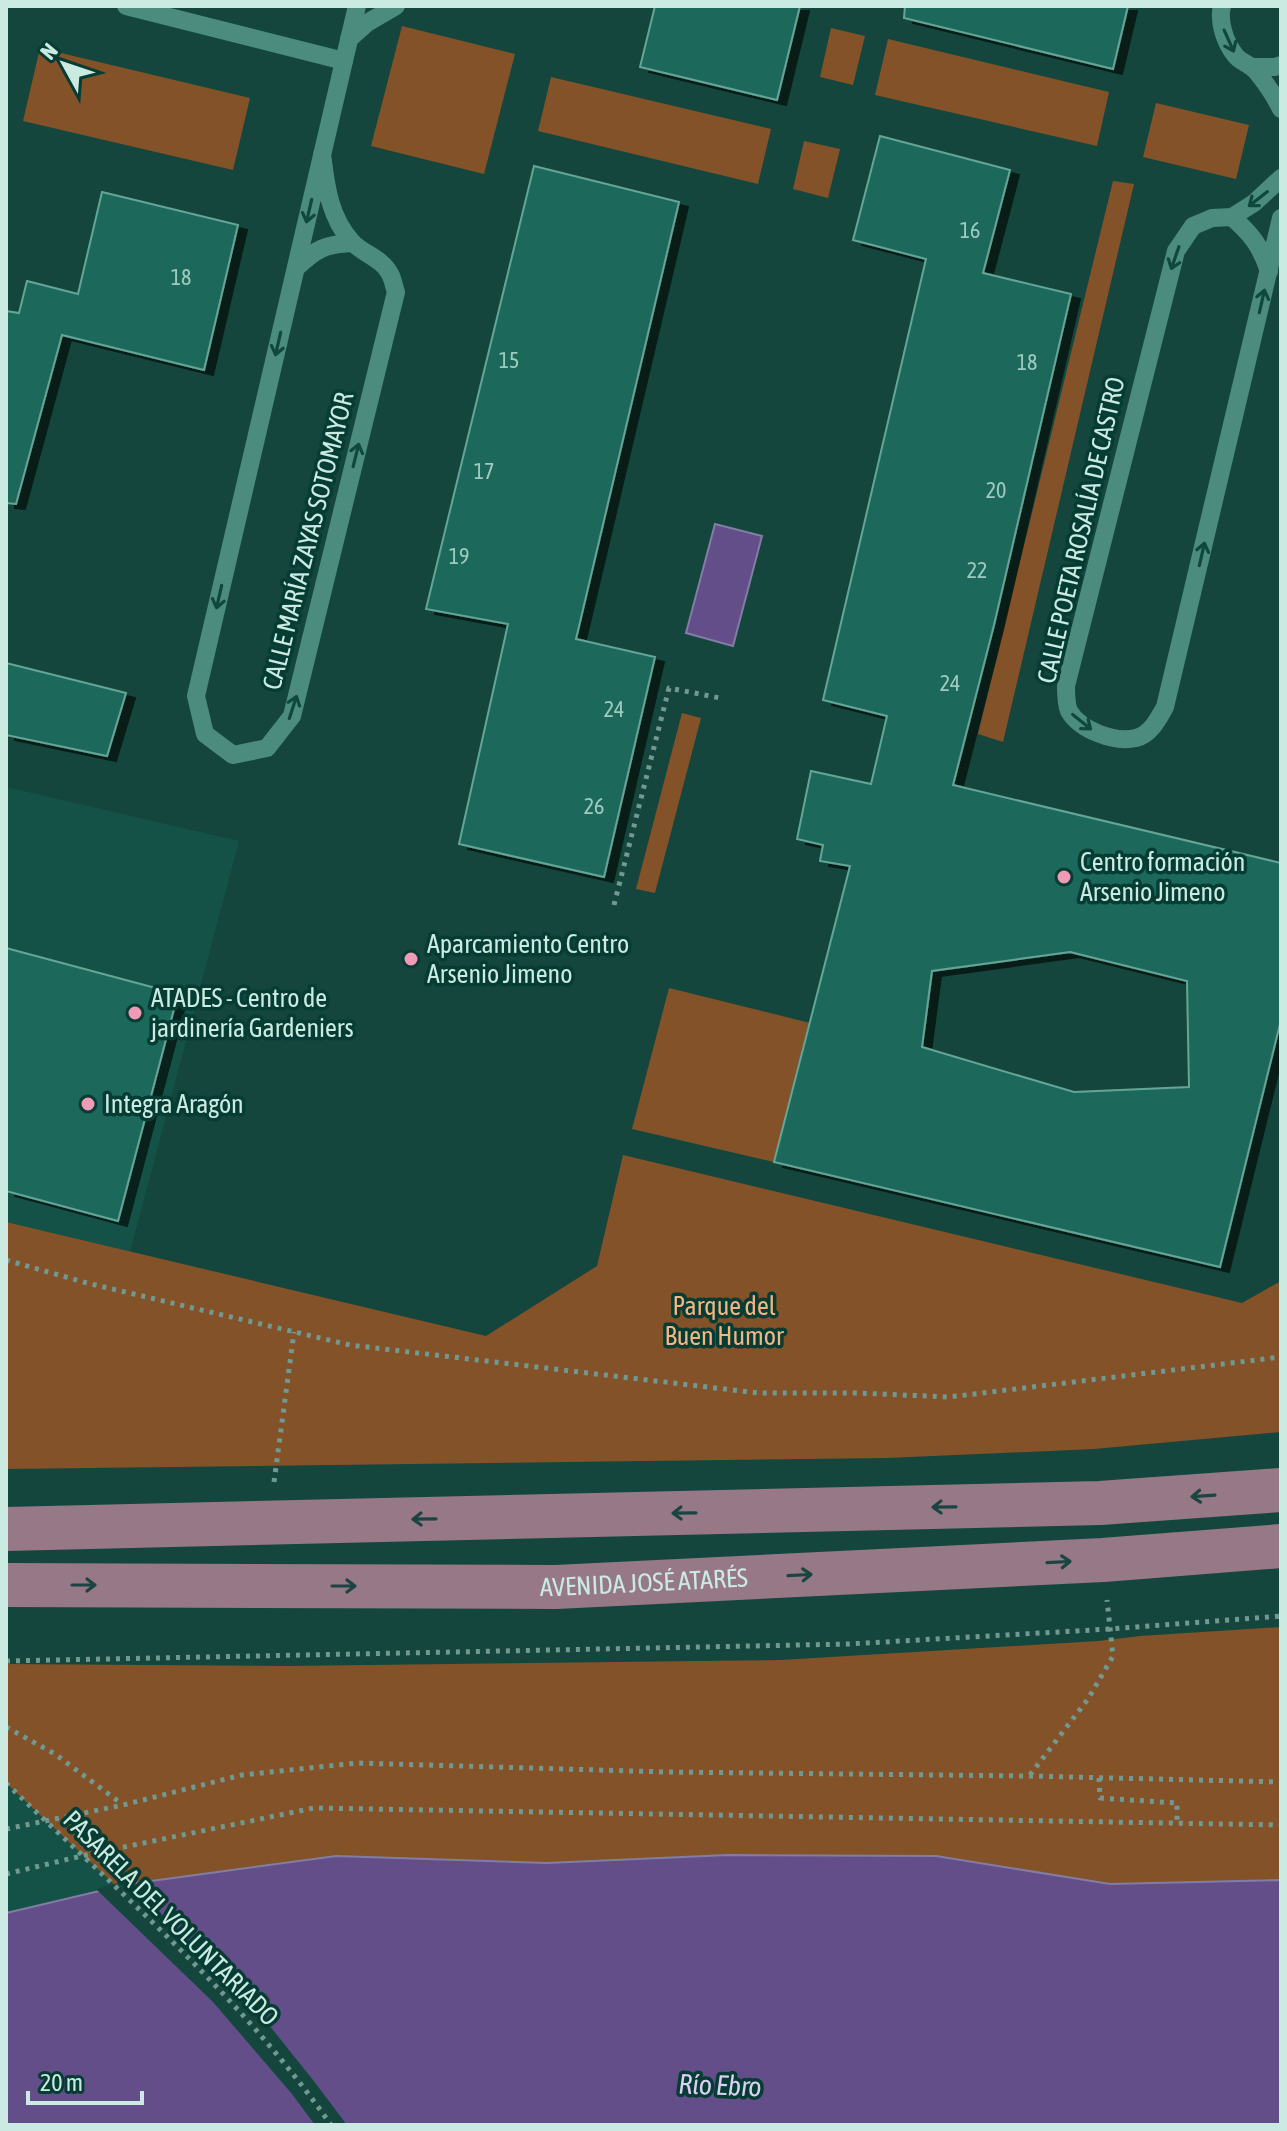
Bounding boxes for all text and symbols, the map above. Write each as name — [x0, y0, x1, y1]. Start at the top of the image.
north arrow — [24, 24, 104, 104]
one-way arrow — [1222, 28, 1237, 53]
text: N — [35, 38, 63, 64]
one-way arrow — [1248, 191, 1269, 208]
one-way arrow — [301, 197, 316, 223]
house number: 16 — [960, 217, 980, 243]
one-way arrow — [1167, 245, 1182, 270]
house number: 18 — [171, 264, 191, 290]
one-way arrow — [1255, 289, 1270, 315]
one-way arrow — [270, 330, 285, 356]
house number: 15 — [499, 347, 519, 373]
house number: 18 — [1017, 349, 1037, 375]
street label: CALLE POETA ROSALÍA DE CASTRO — [1031, 374, 1131, 686]
street label: CALLE MARÍA ZAYAS SOTOMAYOR — [256, 389, 360, 693]
one-way arrow — [349, 443, 364, 468]
house number: 17 — [474, 458, 494, 484]
house number: 20 — [986, 477, 1006, 503]
one-way arrow — [1195, 542, 1210, 568]
house number: 19 — [449, 543, 469, 569]
house number: 22 — [967, 557, 987, 583]
one-way arrow — [211, 584, 226, 609]
house number: 24 — [940, 670, 960, 696]
one-way arrow — [287, 695, 301, 720]
house number: 24 — [604, 696, 624, 722]
one-way arrow — [1071, 712, 1092, 730]
house number: 26 — [584, 793, 604, 819]
place label: Centro formación Arsenio Jimeno — [1080, 847, 1245, 907]
marker: Centro formación Arsenio Jimeno — [1055, 868, 1073, 886]
place label: Aparcamiento Centro Arsenio Jimeno — [427, 929, 629, 989]
marker: Aparcamiento Centro Arsenio Jimeno — [402, 950, 420, 968]
place label: ATADES - Centro de jardinería Gardeniers — [150, 983, 354, 1043]
marker: ATADES - Centro de jardinería Gardeniers — [126, 1004, 144, 1022]
place label: Integra Aragón — [104, 1089, 244, 1119]
marker: Integra Aragón — [79, 1095, 97, 1113]
park label: Parque del Buen Humor — [664, 1291, 784, 1351]
one-way arrow — [1190, 1489, 1217, 1504]
one-way arrow — [931, 1499, 958, 1515]
one-way arrow — [671, 1505, 698, 1521]
one-way arrow — [411, 1512, 438, 1527]
one-way arrow — [1045, 1555, 1072, 1570]
street label: AVENIDA JOSÉ ATARÉS — [540, 1563, 749, 1602]
one-way arrow — [786, 1568, 813, 1583]
one-way arrow — [70, 1577, 97, 1593]
one-way arrow — [330, 1578, 357, 1594]
street label: PASARELA DEL VOLUNTARIADO — [57, 1804, 285, 2032]
scale bar — [28, 2055, 142, 2105]
water label: Río Ebro — [678, 2068, 762, 2102]
text: 20 m — [40, 2069, 83, 2096]

